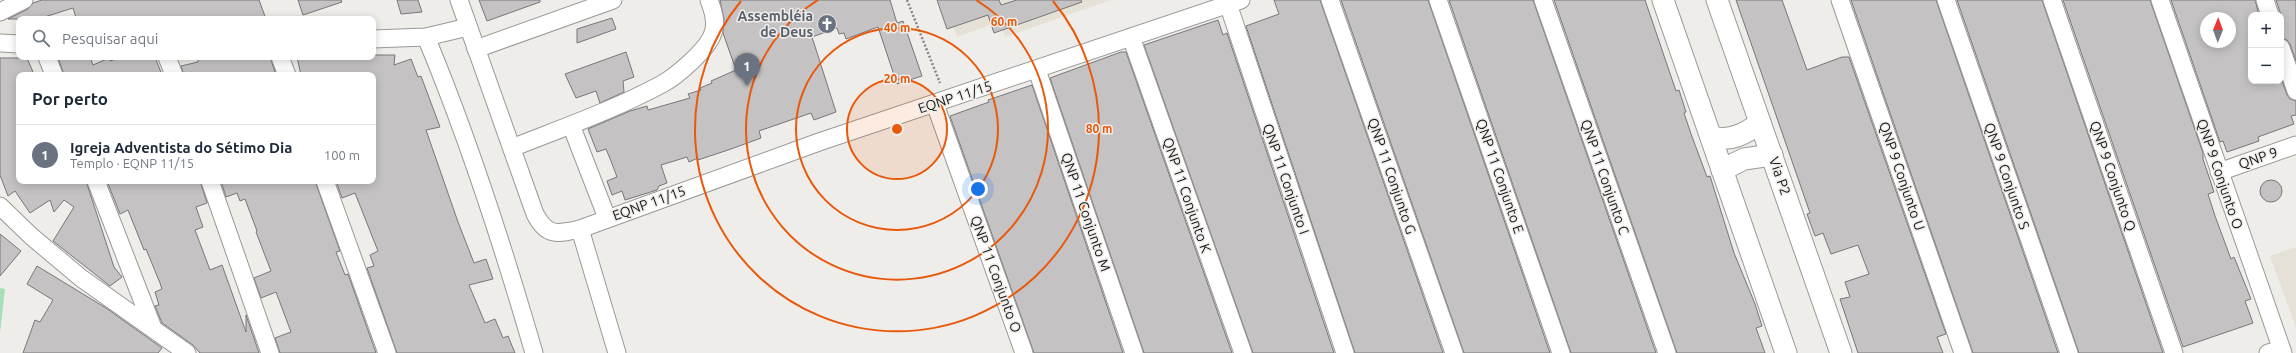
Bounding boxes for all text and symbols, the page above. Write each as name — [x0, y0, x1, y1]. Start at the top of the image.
place label: Assembléia de Deus — [737, 8, 813, 40]
north arrow — [2200, 12, 2236, 48]
map controls — [2248, 12, 2284, 84]
button: + — [2248, 12, 2284, 48]
church icon: Assembléia de Deus — [816, 13, 838, 35]
text: 60 m — [991, 15, 1017, 28]
search box — [16, 16, 376, 60]
text: 40 m — [884, 21, 910, 34]
icon: search — [30, 27, 52, 49]
text: Pesquisar aqui — [62, 30, 158, 47]
button: − — [2248, 48, 2284, 84]
pin: 1 — [734, 53, 760, 86]
text: 20 m — [884, 72, 910, 85]
street label: EQNP 11/15 — [916, 78, 994, 116]
text: Por perto — [32, 89, 108, 108]
street label: QNP 11 Conjunto G — [1365, 116, 1419, 236]
street label: QNP 11 Conjunto E — [1473, 117, 1527, 236]
street label: QNP 11 Conjunto C — [1578, 117, 1632, 237]
street label: QNP 9 Conjunto O — [2194, 117, 2246, 231]
street label: QNP 9 Conjunto U — [1876, 119, 1928, 233]
street label: QNP 9 Conjunto Q — [2087, 119, 2139, 233]
street label: QNP 9 Conjunto S — [1981, 120, 2033, 232]
centre of rings — [890, 122, 904, 136]
text: 80 m — [1086, 122, 1112, 135]
street label: QNP 11 Conjunto I — [1260, 122, 1312, 236]
street label: QNP 11 Conjunto K — [1160, 135, 1214, 255]
text: Igreja Adventista do Sétimo Dia — [70, 139, 292, 156]
street label: QNP 9 — [2236, 144, 2280, 172]
text: 1 — [41, 148, 49, 162]
text: 100 m — [324, 148, 360, 162]
street label: QNP 11 Conjunto M — [1058, 150, 1114, 274]
street label: Via P2 — [1766, 155, 1794, 197]
text: Templo · EQNP 11/15 — [70, 156, 194, 170]
your location — [968, 179, 988, 199]
street label: EQNP 11/15 — [610, 182, 688, 224]
street label: QNP 11 Conjunto O — [967, 213, 1025, 335]

